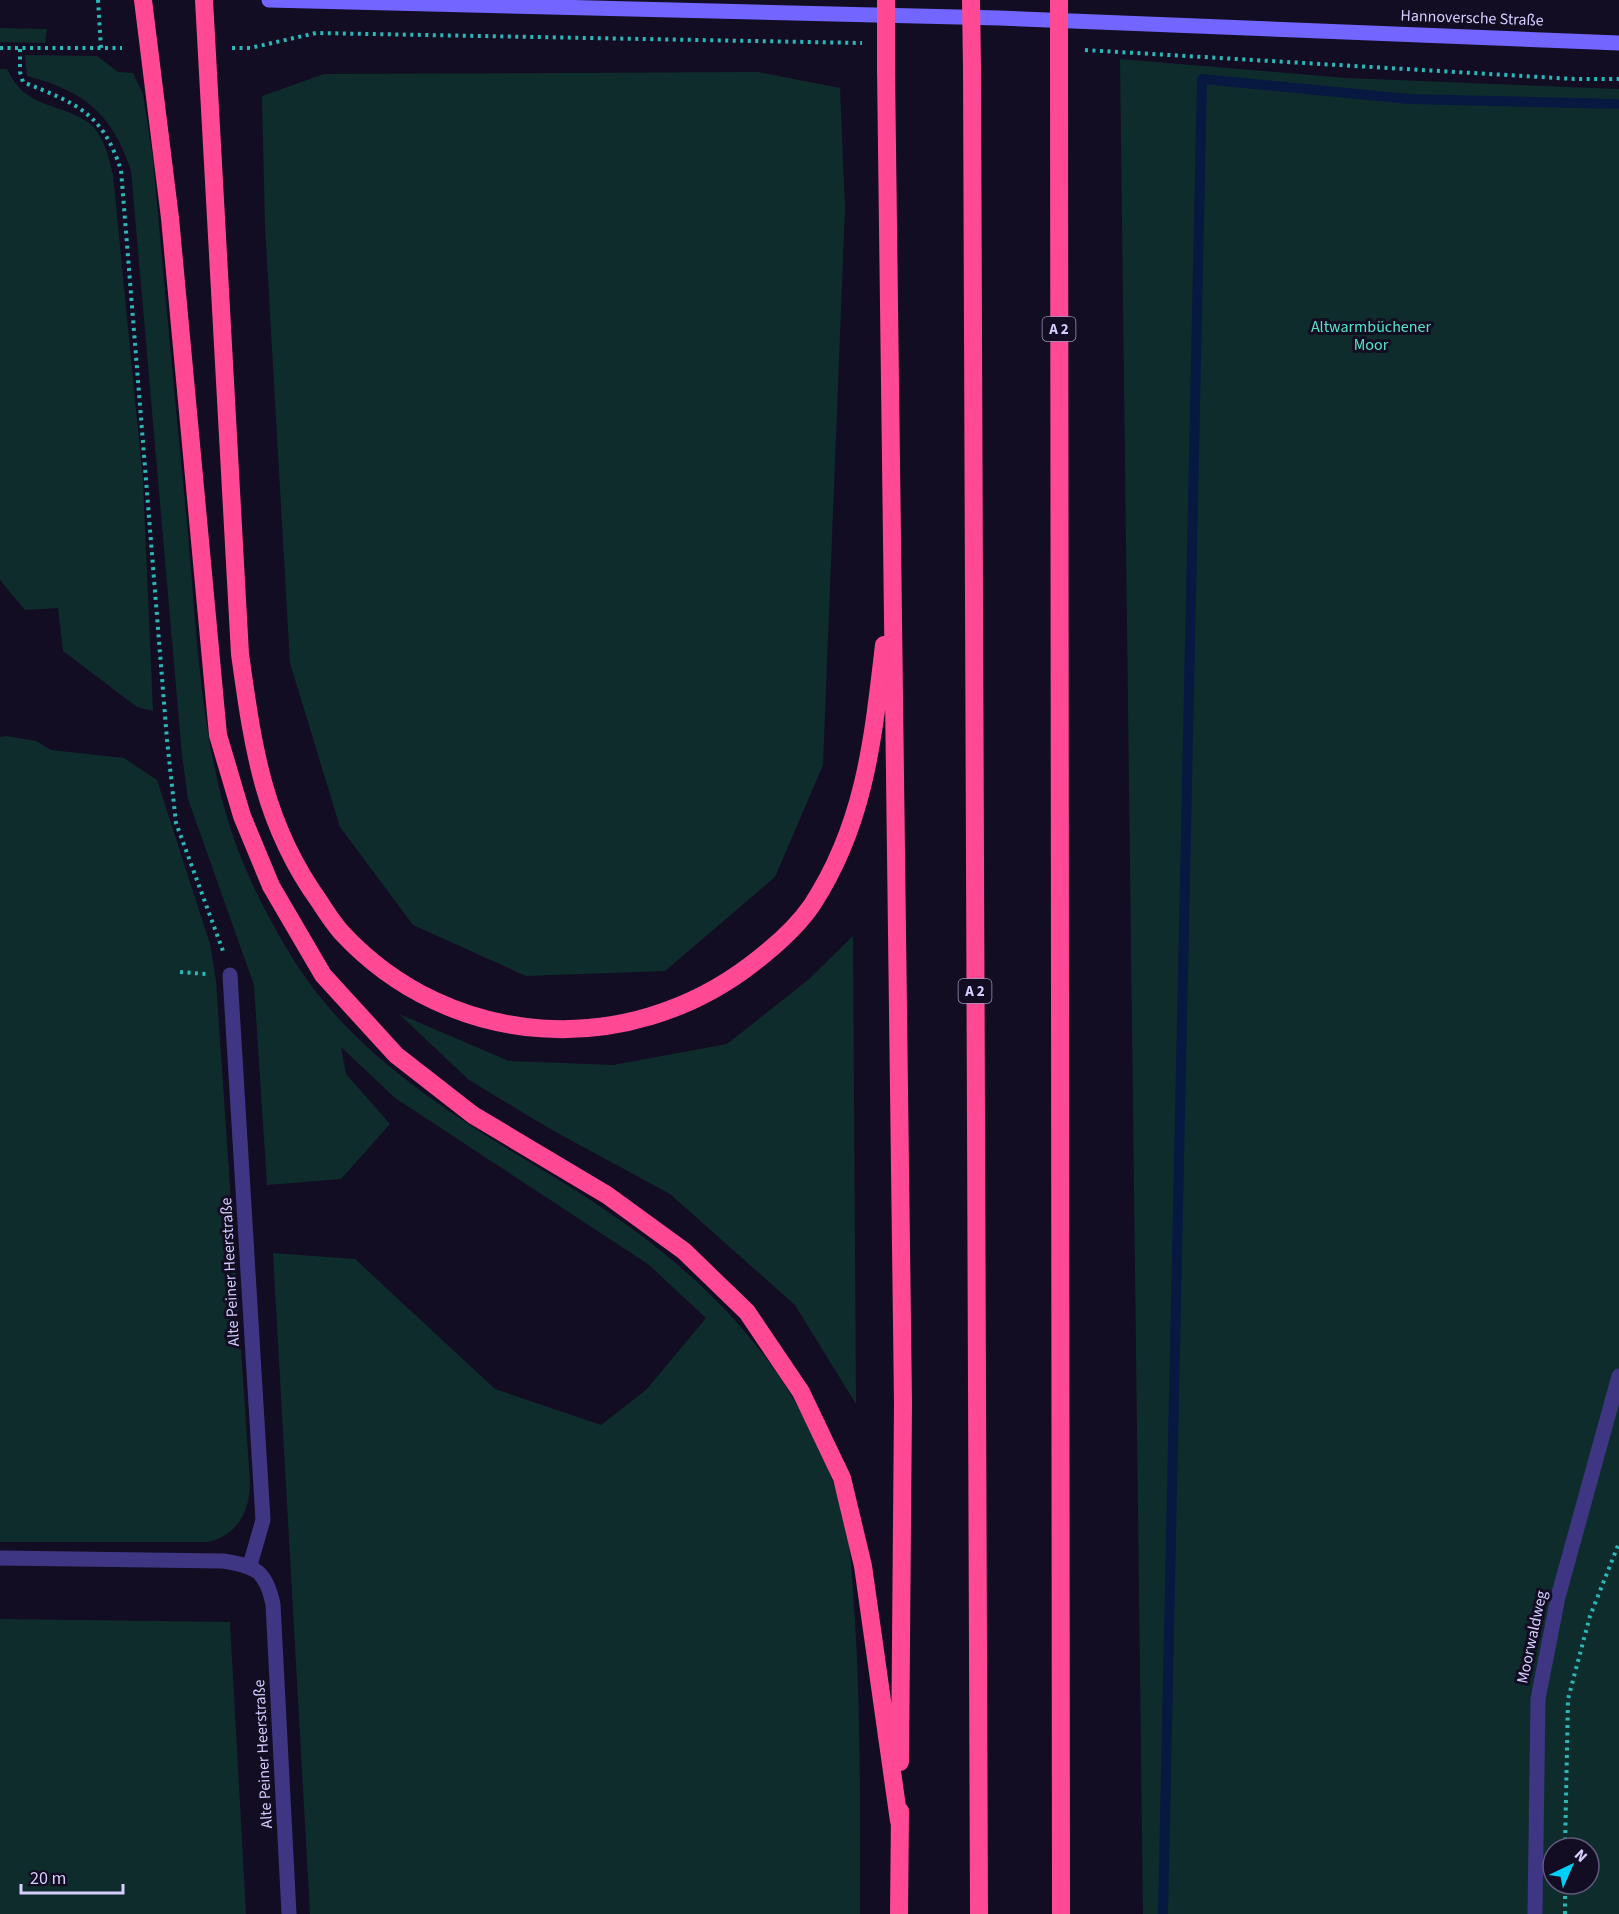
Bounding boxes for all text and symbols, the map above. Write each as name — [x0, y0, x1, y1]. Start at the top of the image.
street label: Hannoversche Straße — [1400, 5, 1544, 31]
park label: Altwarmbüchener Moor — [1311, 316, 1432, 356]
road number: A 2 — [1042, 317, 1076, 341]
road number: A 2 — [958, 979, 992, 1003]
street label: Alte Peiner Heerstraße — [215, 1197, 245, 1347]
street label: Moorwaldweg — [1511, 1588, 1553, 1686]
street label: Alte Peiner Heerstraße — [248, 1679, 278, 1829]
north arrow — [1541, 1836, 1601, 1896]
text: N — [1569, 1844, 1592, 1868]
scale bar — [21, 1857, 123, 1895]
text: 20 m — [30, 1866, 66, 1891]

